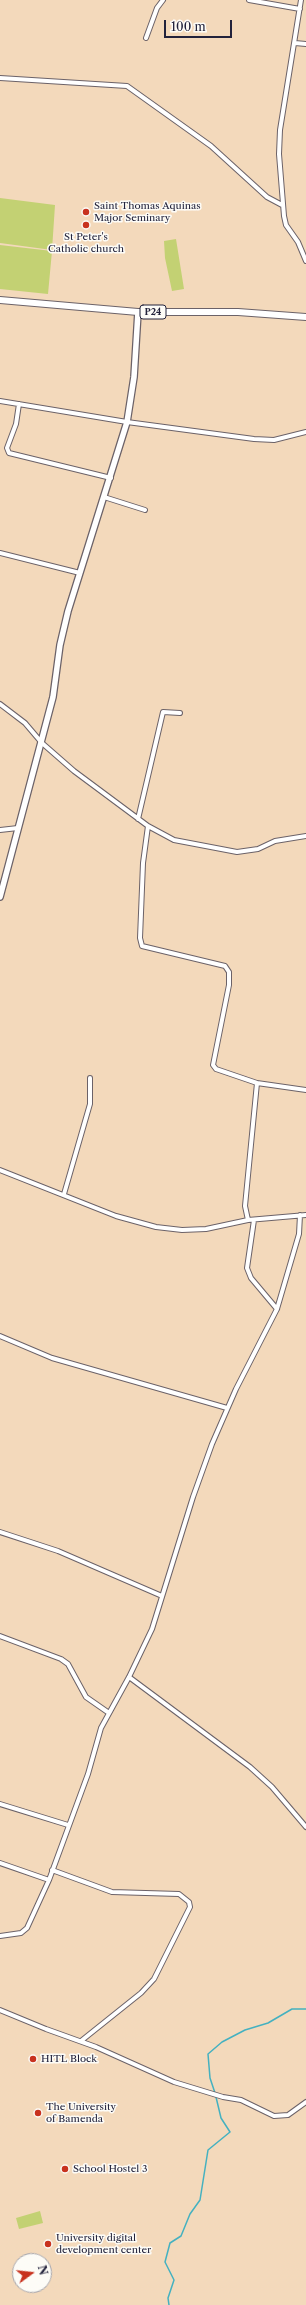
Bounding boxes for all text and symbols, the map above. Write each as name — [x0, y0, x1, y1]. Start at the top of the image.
scale bar — [166, 12, 234, 38]
text: 100 m — [171, 19, 206, 34]
place label: Saint Thomas Aquinas Major Seminary — [94, 200, 201, 224]
marker: Saint Thomas Aquinas Major Seminary — [81, 207, 91, 217]
marker: St Peter's Catholic church — [81, 220, 91, 230]
place label: St Peter's Catholic church — [48, 231, 124, 254]
road number: P24 — [140, 305, 166, 319]
place label: HITL Block — [41, 2053, 97, 2065]
marker: HITL Block — [28, 2054, 38, 2064]
place label: The University of Bamenda — [46, 2101, 116, 2124]
marker: The University of Bamenda — [33, 2108, 43, 2118]
place label: School Hostel 3 — [73, 2163, 147, 2175]
marker: School Hostel 3 — [60, 2164, 70, 2174]
place label: University digital development center — [56, 2232, 151, 2256]
marker: University digital development center — [43, 2239, 53, 2249]
north arrow — [12, 2253, 52, 2293]
text: N — [35, 2264, 51, 2277]

